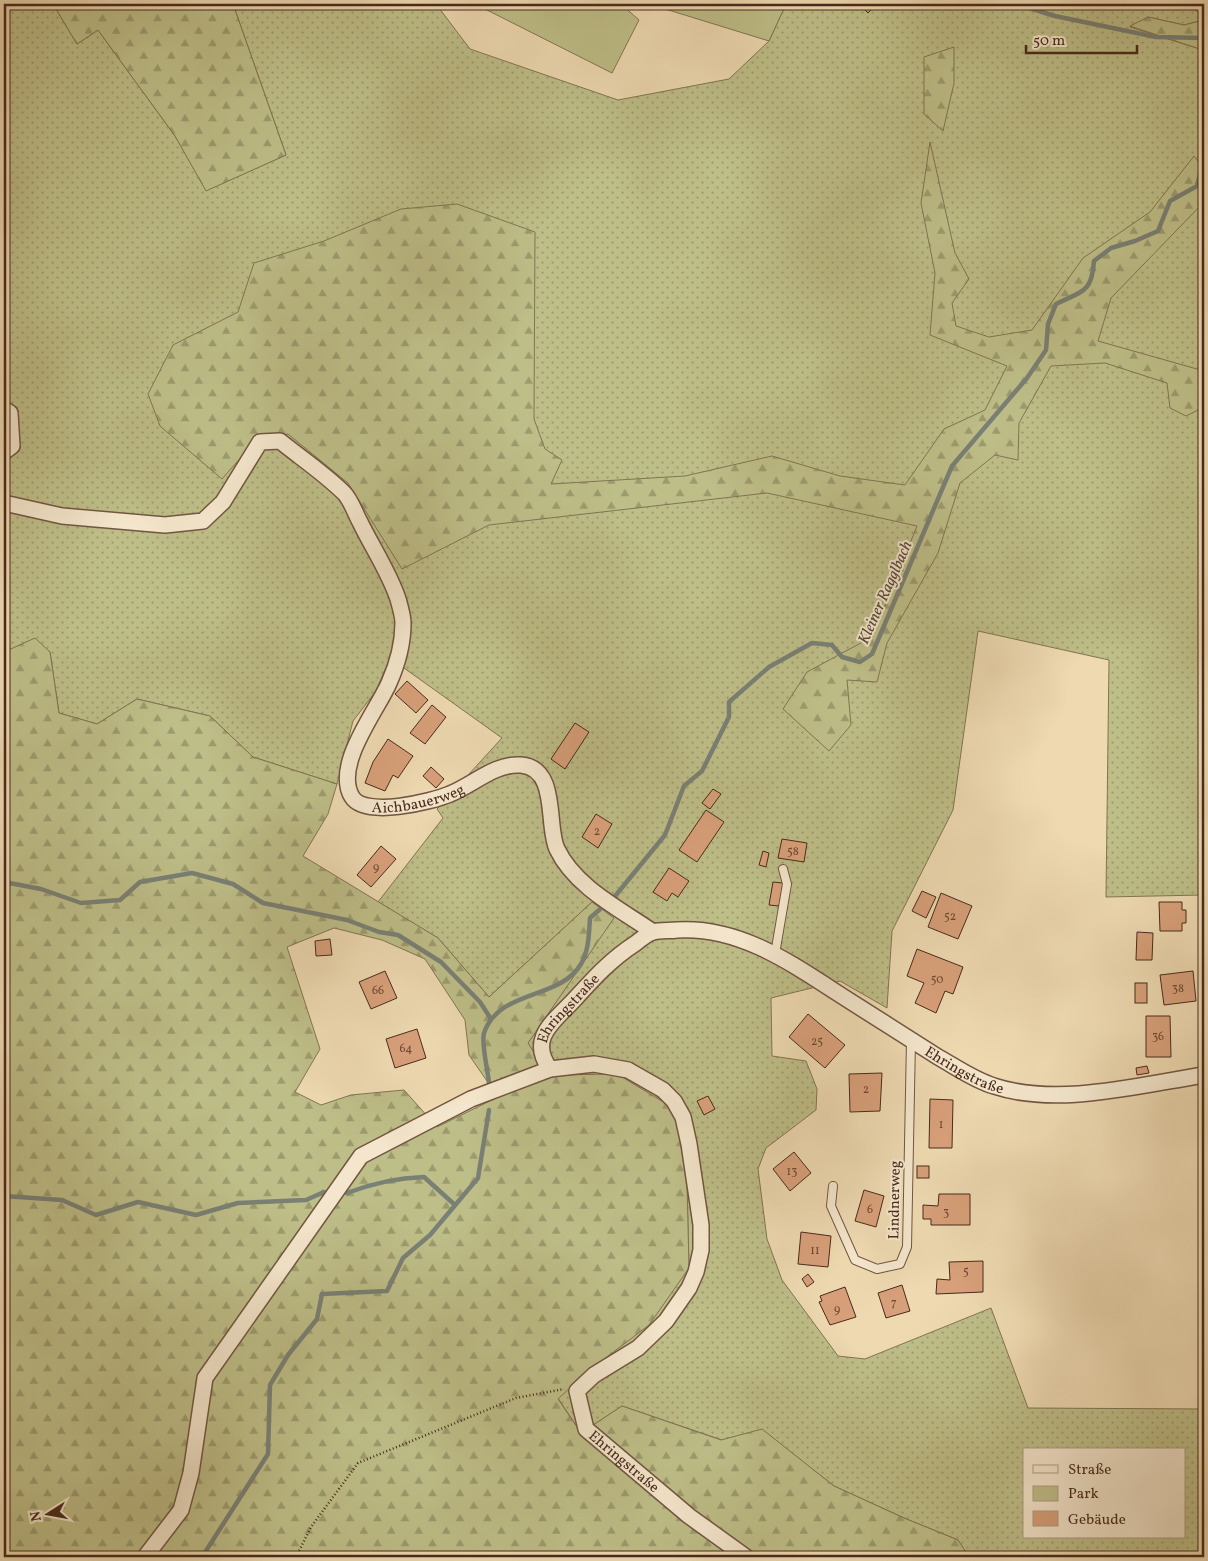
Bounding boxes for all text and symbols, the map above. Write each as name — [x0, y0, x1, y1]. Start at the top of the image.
scale bar — [1026, 22, 1137, 54]
text: 50 m — [1033, 31, 1065, 52]
water label: Kleiner Ragglbach — [853, 538, 918, 648]
street label: Aichbauerweg — [371, 780, 469, 820]
house number: 2 — [594, 824, 600, 840]
house number: 58 — [787, 844, 799, 860]
house number: 9 — [373, 860, 379, 876]
house number: 52 — [944, 909, 956, 925]
street label: Ehringstraße — [533, 970, 605, 1046]
house number: 50 — [931, 972, 943, 988]
house number: 38 — [1172, 981, 1184, 997]
house number: 66 — [372, 983, 384, 999]
house number: 36 — [1152, 1029, 1164, 1045]
house number: 25 — [811, 1034, 823, 1050]
house number: 64 — [400, 1041, 412, 1057]
street label: Ehringstraße — [920, 1042, 1006, 1100]
house number: 2 — [863, 1082, 869, 1098]
house number: 1 — [939, 1117, 943, 1133]
street label: Lindnerweg — [884, 1160, 907, 1240]
house number: 13 — [787, 1164, 797, 1180]
house number: 6 — [867, 1202, 873, 1218]
house number: 3 — [943, 1205, 949, 1221]
house number: 11 — [810, 1243, 820, 1259]
house number: 5 — [963, 1264, 969, 1280]
house number: 7 — [891, 1295, 897, 1311]
house number: 9 — [834, 1302, 840, 1318]
street label: Ehringstraße — [583, 1426, 663, 1498]
legend — [1023, 1448, 1186, 1538]
text: Straße — [1068, 1460, 1111, 1481]
text: Park — [1068, 1484, 1099, 1505]
north arrow — [22, 1488, 72, 1538]
text: N — [26, 1509, 47, 1523]
text: Gebäude — [1068, 1510, 1126, 1531]

